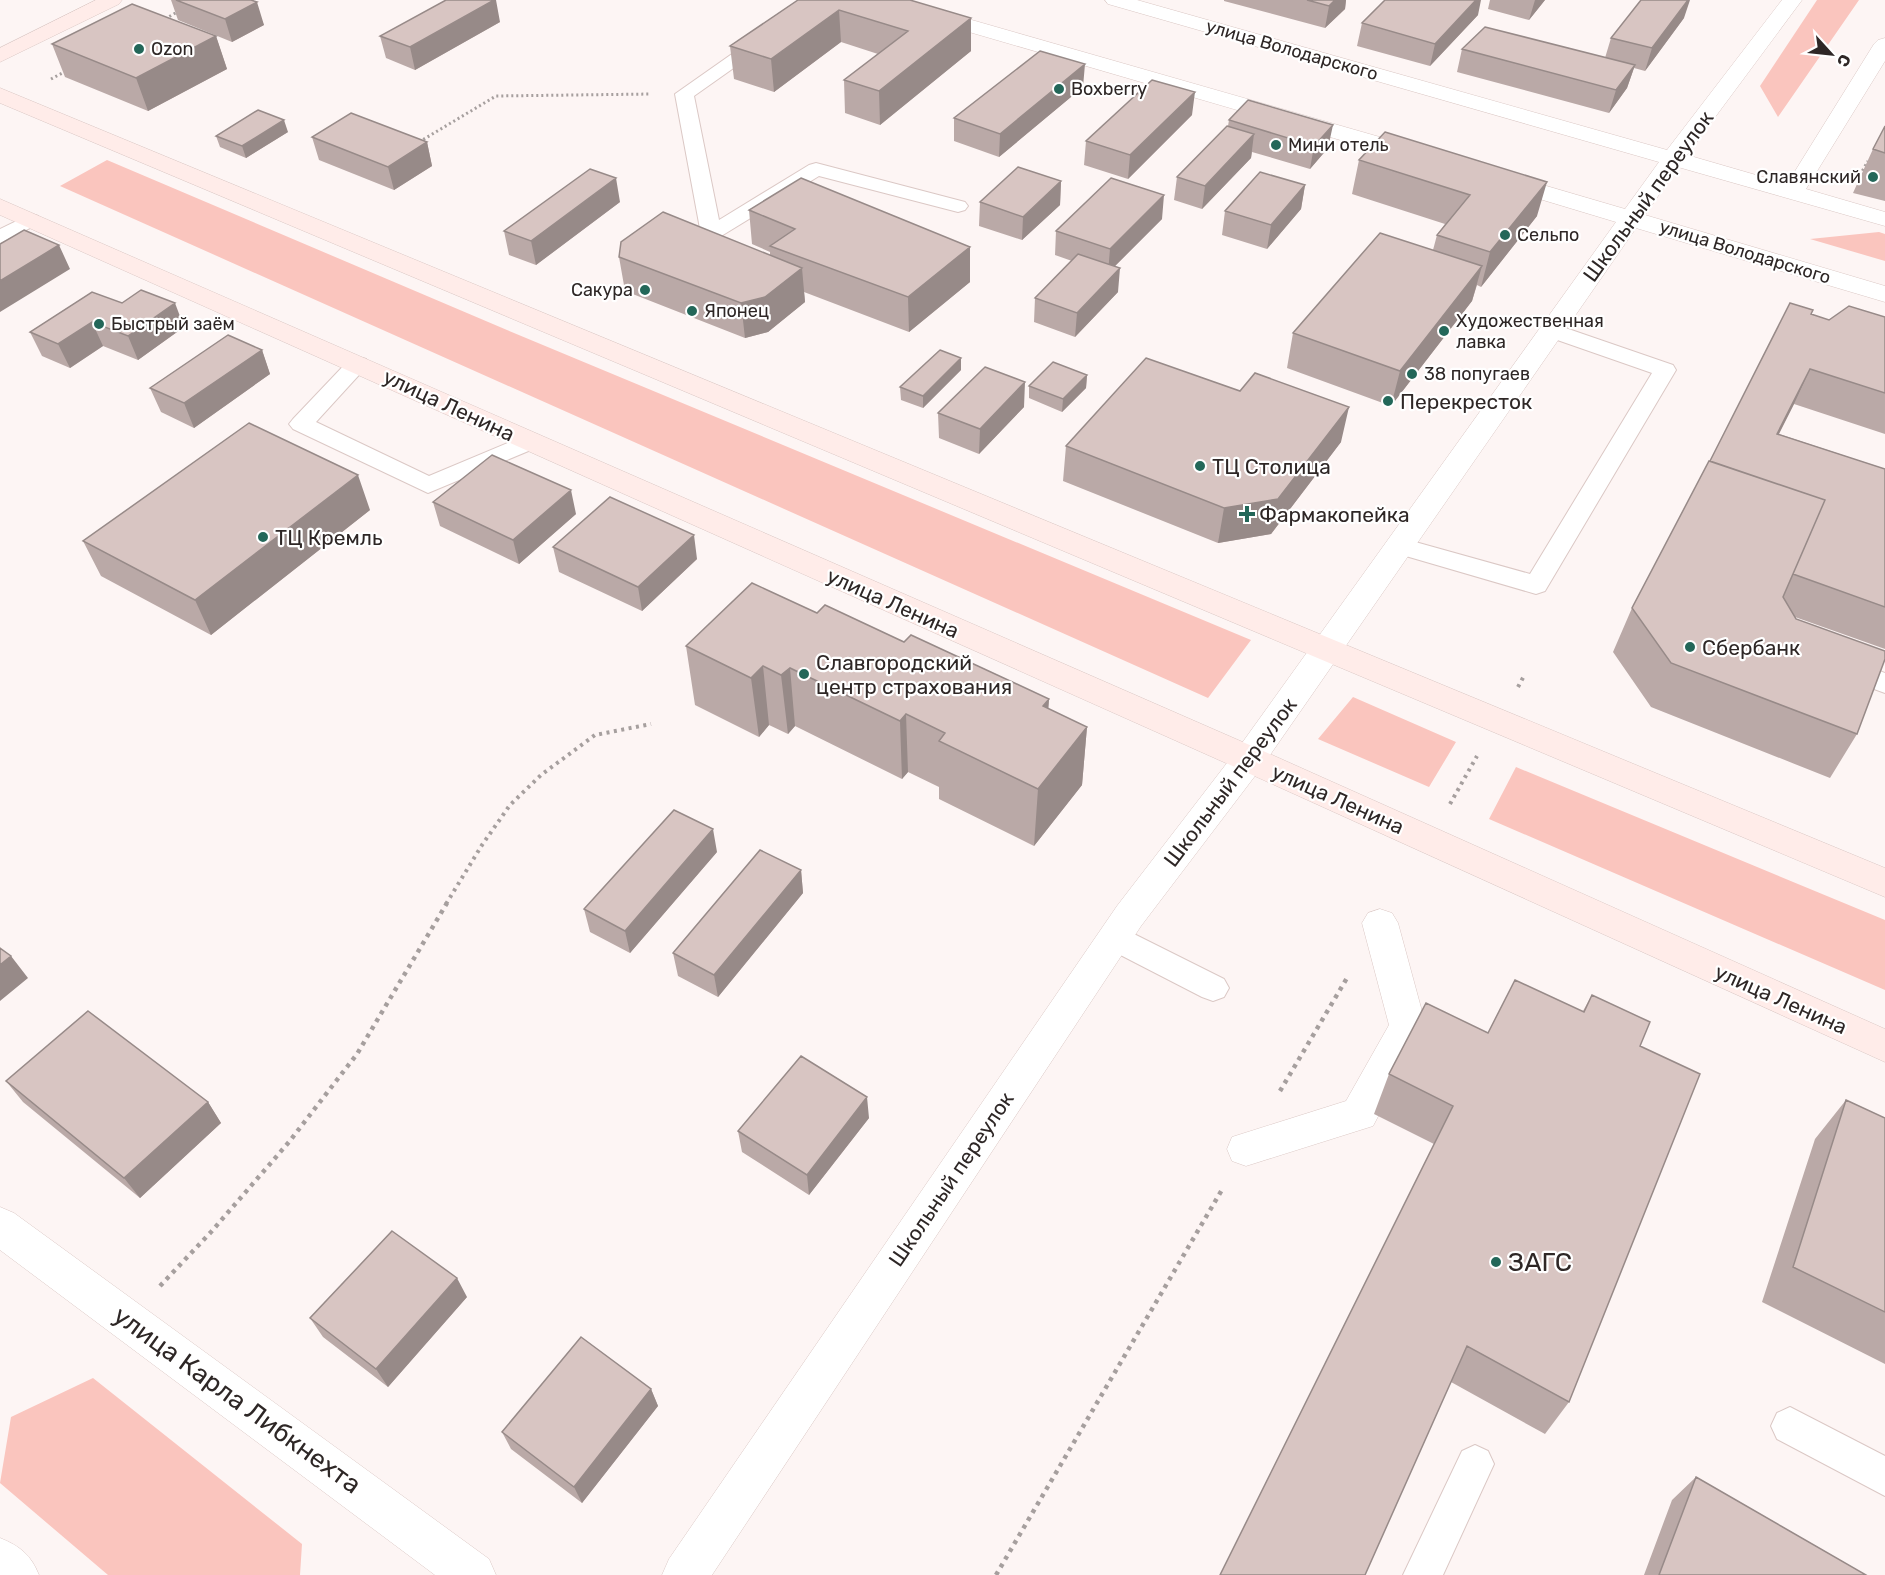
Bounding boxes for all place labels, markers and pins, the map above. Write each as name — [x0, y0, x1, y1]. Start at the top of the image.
place label: Ozon — [151, 38, 193, 60]
marker: Ozon — [132, 42, 146, 56]
place label: Boxberry — [1071, 78, 1147, 100]
marker: Boxberry — [1052, 82, 1066, 96]
place label: Мини отель — [1288, 134, 1389, 156]
marker: Мини отель — [1269, 138, 1283, 152]
place label: Славянский — [1756, 166, 1861, 188]
marker: Славянский — [1866, 170, 1880, 184]
place label: Сельпо — [1517, 224, 1579, 246]
marker: Сельпо — [1498, 228, 1512, 242]
place label: Сакура — [571, 279, 633, 301]
marker: Сакура — [638, 283, 652, 297]
place label: Японец — [704, 300, 769, 322]
marker: Японец — [685, 304, 699, 318]
place label: Художественная лавка — [1456, 310, 1604, 353]
place label: Быстрый заём — [111, 313, 235, 335]
marker: Быстрый заём — [92, 317, 106, 331]
marker: Художественная лавка — [1437, 324, 1451, 338]
place label: 38 попугаев — [1424, 363, 1530, 385]
marker: 38 попугаев — [1405, 367, 1419, 381]
place label: Перекресток — [1400, 389, 1532, 414]
marker: Перекресток — [1381, 394, 1395, 408]
place label: ТЦ Столица — [1212, 454, 1331, 479]
marker: ТЦ Столица — [1193, 459, 1207, 473]
place label: Фармакопейка — [1259, 502, 1410, 527]
marker: Фармакопейка — [1240, 507, 1254, 521]
place label: ТЦ Кремль — [275, 525, 382, 550]
marker: ТЦ Кремль — [256, 530, 270, 544]
place label: Сбербанк — [1702, 635, 1800, 660]
marker: Сбербанк — [1683, 640, 1697, 654]
place label: Славгородский центр страхования — [816, 650, 1012, 699]
marker: Славгородский центр страхования — [797, 667, 811, 681]
place label: ЗАГС — [1508, 1247, 1572, 1278]
marker: ЗАГС — [1489, 1255, 1503, 1269]

